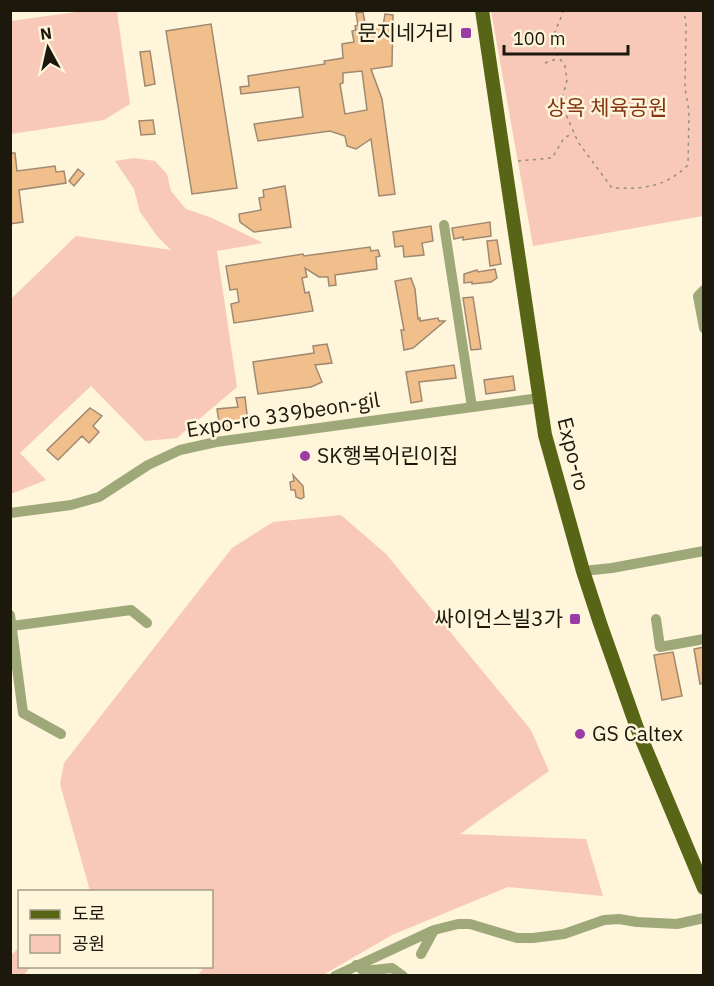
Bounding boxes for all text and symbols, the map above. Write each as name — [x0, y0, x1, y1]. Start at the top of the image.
north arrow — [18, 18, 78, 78]
place label: 문지네거리 — [357, 18, 454, 46]
scale bar — [504, 18, 628, 56]
text: N — [39, 22, 53, 44]
marker: 문지네거리 — [459, 26, 473, 40]
text: 100 m — [513, 27, 565, 50]
park label: 상옥 체육공원 — [547, 93, 667, 121]
street label: Expo-ro 339beon-gil — [184, 385, 382, 443]
street label: Expo-ro — [551, 414, 597, 493]
place label: SK행복어린이집 — [317, 441, 458, 469]
marker: SK행복어린이집 — [298, 449, 312, 463]
place label: 싸이언스빌3가 — [434, 604, 563, 632]
marker: 싸이언스빌3가 — [568, 612, 582, 626]
place label: GS Caltex — [592, 719, 683, 747]
marker: GS Caltex — [573, 727, 587, 741]
legend — [18, 890, 213, 968]
text: 도로 — [72, 902, 105, 925]
text: 공원 — [72, 932, 105, 955]

